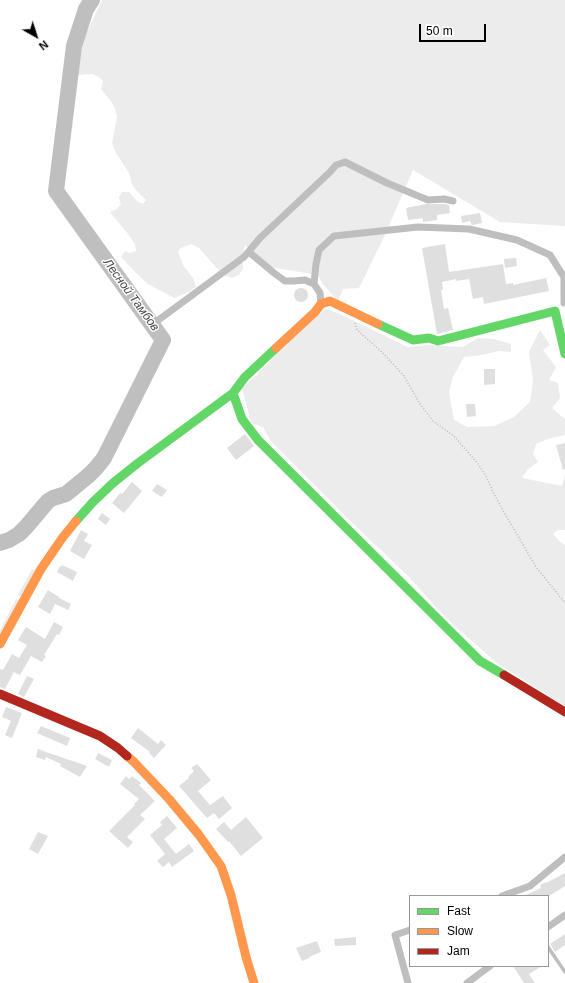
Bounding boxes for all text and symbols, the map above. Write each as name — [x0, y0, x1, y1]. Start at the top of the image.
north arrow — [16, 16, 56, 56]
scale bar — [421, 16, 488, 42]
text: 50 m — [426, 24, 453, 38]
text: N — [37, 38, 50, 52]
water label: Лесной Тамбов — [100, 256, 162, 334]
legend — [409, 895, 549, 967]
text: Fast — [447, 904, 470, 918]
text: Slow — [447, 924, 473, 938]
text: Jam — [447, 944, 470, 958]

